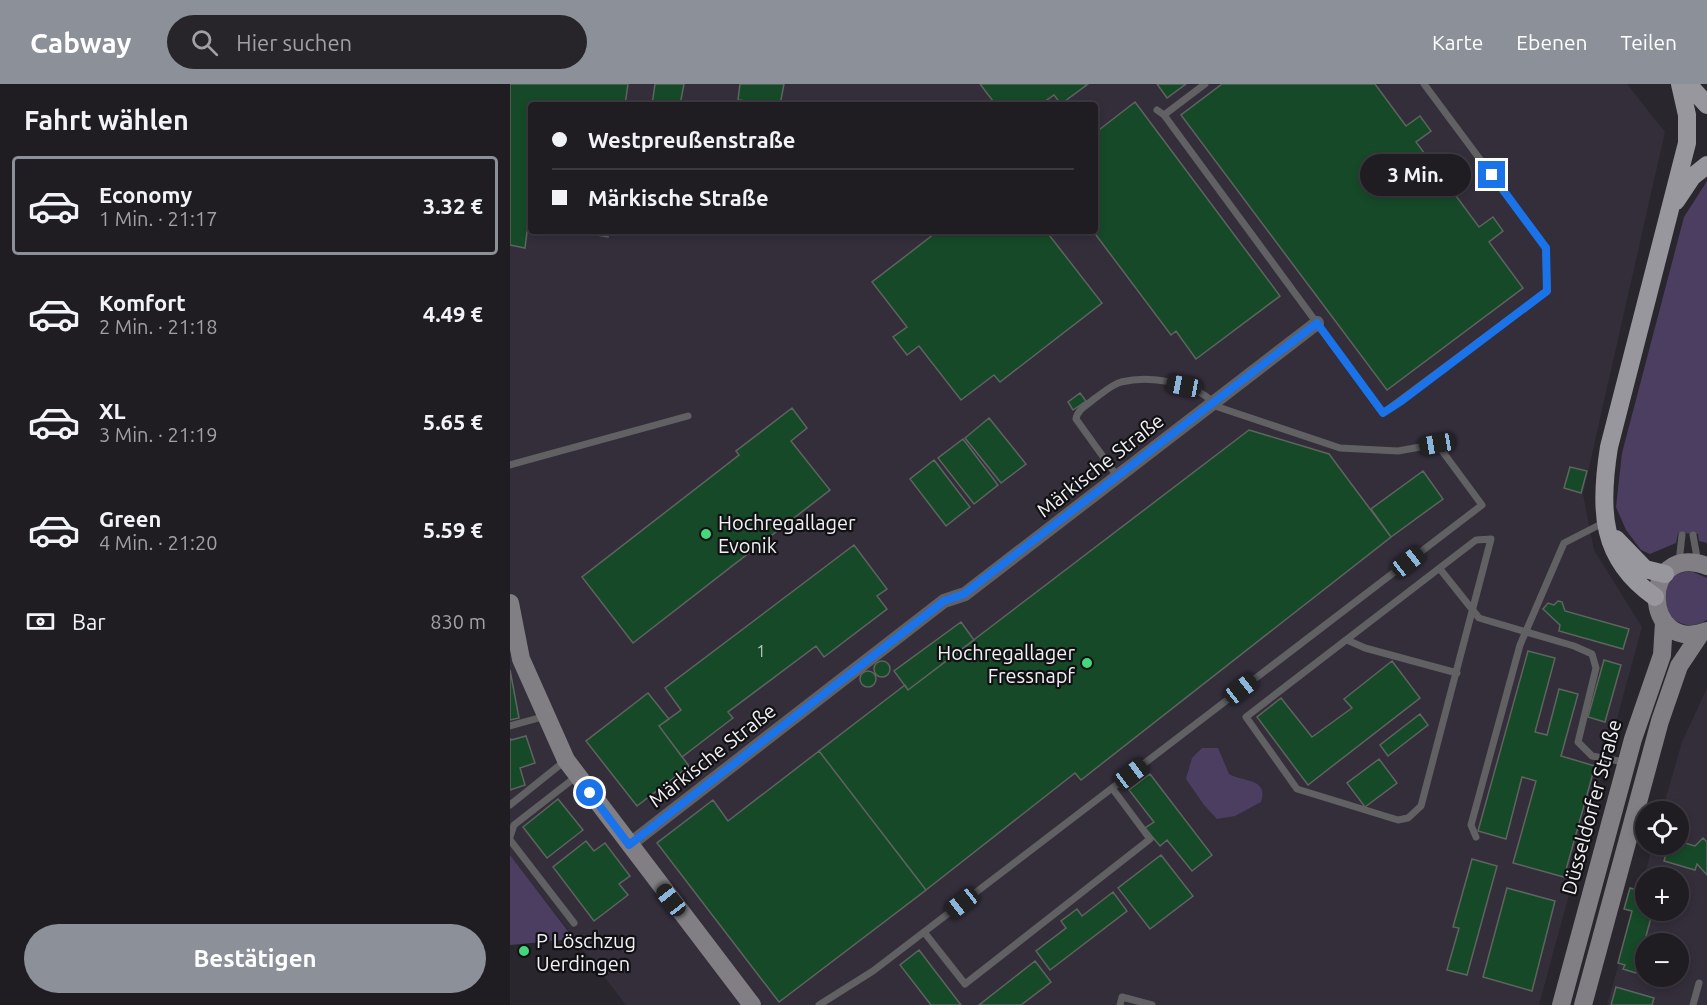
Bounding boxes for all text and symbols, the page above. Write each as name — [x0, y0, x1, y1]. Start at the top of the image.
search box — [167, 15, 587, 69]
icon: search — [188, 26, 221, 59]
text: Cabway — [30, 27, 131, 58]
text: Hier suchen — [236, 30, 352, 55]
text: Karte — [1432, 30, 1483, 54]
text: Ebenen — [1516, 30, 1588, 54]
text: Teilen — [1621, 30, 1677, 54]
text: Fahrt wählen — [24, 105, 189, 135]
text: Westpreußenstraße — [588, 127, 796, 152]
callout: 3 Min. — [1360, 154, 1471, 196]
route end — [1478, 161, 1505, 188]
text: 3 Min. — [1388, 163, 1444, 186]
icon: car — [27, 179, 81, 233]
text: Economy — [99, 182, 192, 207]
text: Märkische Straße — [588, 185, 769, 210]
text: 3.32 € — [423, 193, 483, 218]
text: 1 Min. · 21:17 — [99, 207, 218, 230]
icon: car — [27, 287, 81, 341]
text: Komfort — [99, 290, 186, 315]
text: 4.49 € — [423, 301, 483, 326]
text: 2 Min. · 21:18 — [99, 315, 218, 338]
car — [1165, 374, 1203, 398]
icon: car — [27, 395, 81, 449]
text: XL — [99, 398, 126, 423]
street label: Märkische Straße — [1032, 408, 1168, 522]
text: 5.65 € — [423, 409, 483, 434]
text: 3 Min. · 21:19 — [99, 423, 218, 446]
car — [1418, 432, 1456, 456]
icon: car — [27, 503, 81, 557]
text: Green — [99, 506, 161, 531]
place label: Hochregallager Evonik — [718, 511, 856, 557]
text: 5.59 € — [423, 517, 483, 542]
marker: Hochregallager Evonik — [699, 527, 713, 541]
text: 4 Min. · 21:20 — [99, 531, 218, 554]
car — [1388, 544, 1428, 580]
icon: cash — [24, 605, 57, 638]
text: Bar — [72, 609, 106, 634]
text: 830 m — [430, 610, 486, 633]
place label: Hochregallager Fressnapf — [937, 641, 1075, 687]
house number: 1 — [756, 642, 766, 660]
marker: Hochregallager Fressnapf — [1080, 656, 1094, 670]
car — [1221, 671, 1261, 707]
street label: Märkische Straße — [644, 698, 780, 812]
street label: Düsseldorfer Straße — [1557, 717, 1625, 897]
car — [1111, 756, 1151, 792]
route start — [576, 779, 603, 806]
map controls — [1635, 801, 1689, 987]
button: locate — [1635, 801, 1689, 855]
button: + — [1635, 867, 1689, 921]
car — [653, 880, 689, 920]
car — [942, 885, 982, 921]
button: Bestätigen — [24, 924, 486, 993]
place label: P Löschzug Uerdingen — [536, 929, 636, 975]
button: − — [1635, 933, 1689, 987]
marker: P Löschzug Uerdingen — [517, 944, 531, 958]

